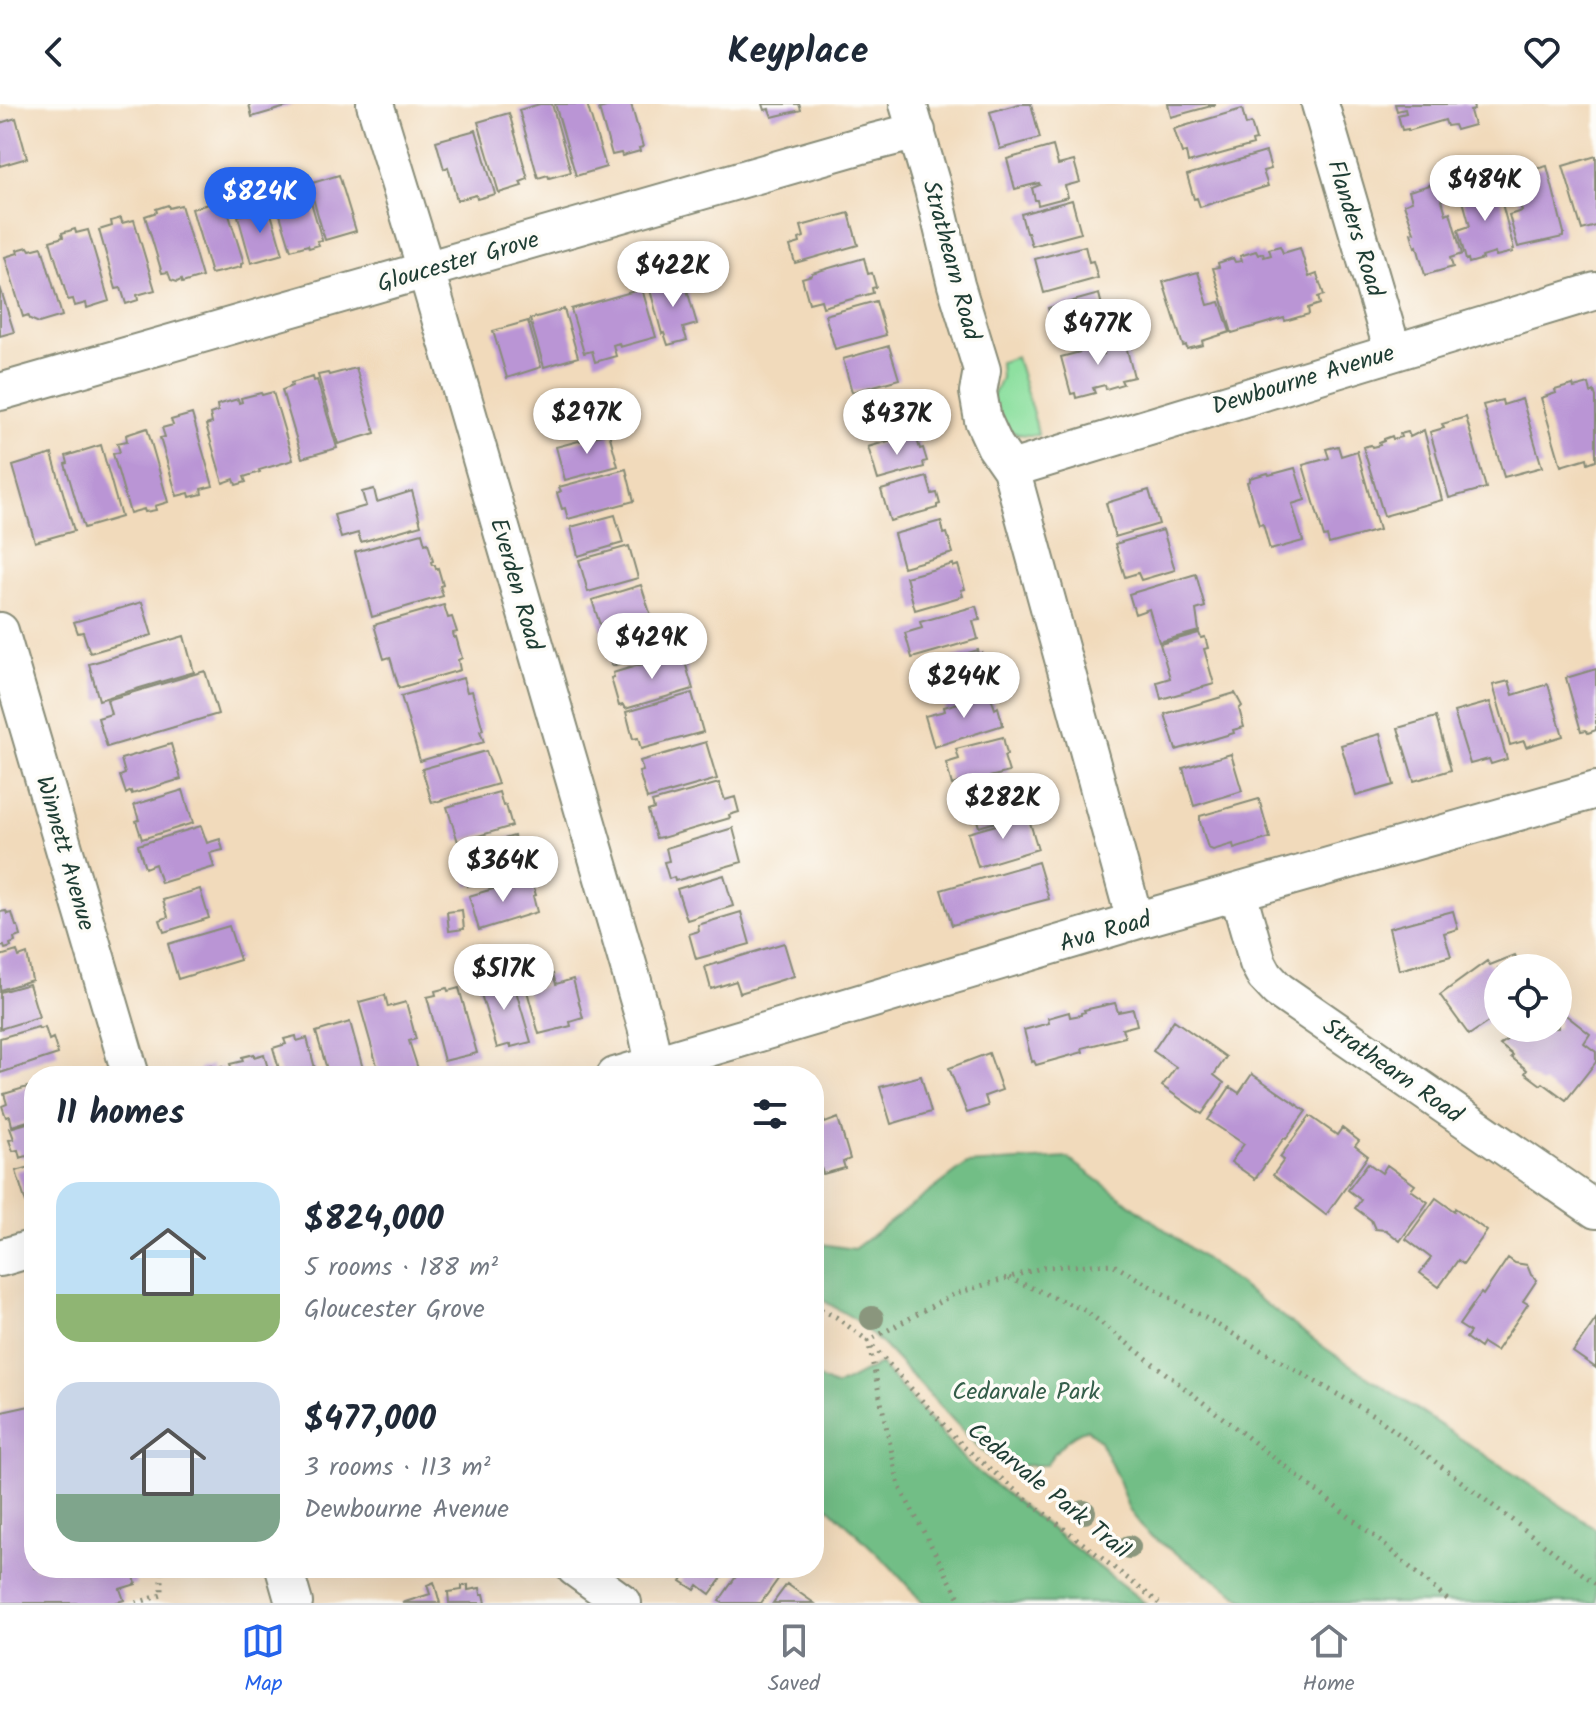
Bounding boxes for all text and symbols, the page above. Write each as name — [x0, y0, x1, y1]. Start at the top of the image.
text: Keyplace — [728, 24, 868, 81]
icon: back — [32, 30, 76, 74]
icon: heart — [1520, 30, 1564, 74]
street label: Flanders Road — [1315, 155, 1394, 303]
pin: $484K — [1429, 155, 1541, 223]
text: $484K — [1448, 160, 1522, 202]
pin: $824K — [204, 167, 316, 235]
text: $824K — [222, 172, 298, 214]
street label: Strathearn Road — [911, 176, 991, 346]
street label: Gloucester Grove — [373, 221, 544, 304]
pin: $422K — [617, 241, 729, 309]
text: $422K — [635, 246, 711, 288]
pin: $477K — [1042, 299, 1154, 367]
text: $477K — [1063, 304, 1133, 346]
street label: Dewbourne Avenue — [1207, 334, 1400, 427]
pin: $297K — [531, 388, 643, 456]
pin: $437K — [841, 389, 953, 457]
text: $297K — [551, 393, 623, 435]
text: $437K — [861, 394, 933, 436]
street label: Everden Road — [478, 514, 553, 656]
pin: $429K — [596, 613, 708, 681]
text: $429K — [615, 618, 689, 660]
pin: $244K — [908, 652, 1020, 720]
text: $244K — [927, 657, 1001, 699]
street label: Winnett Avenue — [24, 771, 105, 936]
pin: $282K — [947, 773, 1059, 841]
text: $282K — [965, 778, 1041, 820]
pin: $364K — [447, 836, 559, 904]
text: $364K — [466, 841, 540, 883]
street label: Ava Road — [1055, 901, 1157, 964]
pin: $517K — [448, 944, 560, 1012]
text: $517K — [472, 949, 536, 991]
map controls — [1484, 954, 1572, 1042]
button: locate — [1484, 954, 1572, 1042]
street label: Strathearn Road — [1314, 1008, 1471, 1135]
text: 11 homes — [56, 1087, 185, 1141]
icon: filters — [748, 1092, 792, 1136]
text: $824,000 — [304, 1193, 444, 1247]
icon: home — [120, 1214, 216, 1310]
text: 5 rooms · 188 m² — [304, 1247, 498, 1289]
text: Gloucester Grove — [304, 1289, 485, 1331]
park label: Cedarvale Park — [952, 1373, 1101, 1412]
text: $477,000 — [304, 1393, 436, 1447]
street label: Cedarvale Park Trail — [958, 1413, 1138, 1570]
icon: home — [120, 1414, 216, 1510]
text: 3 rooms · 113 m² — [304, 1447, 491, 1489]
text: Dewbourne Avenue — [304, 1489, 509, 1531]
tab: Map — [241, 1619, 285, 1702]
tab: Saved — [768, 1619, 820, 1702]
tab: Home — [1303, 1619, 1355, 1702]

